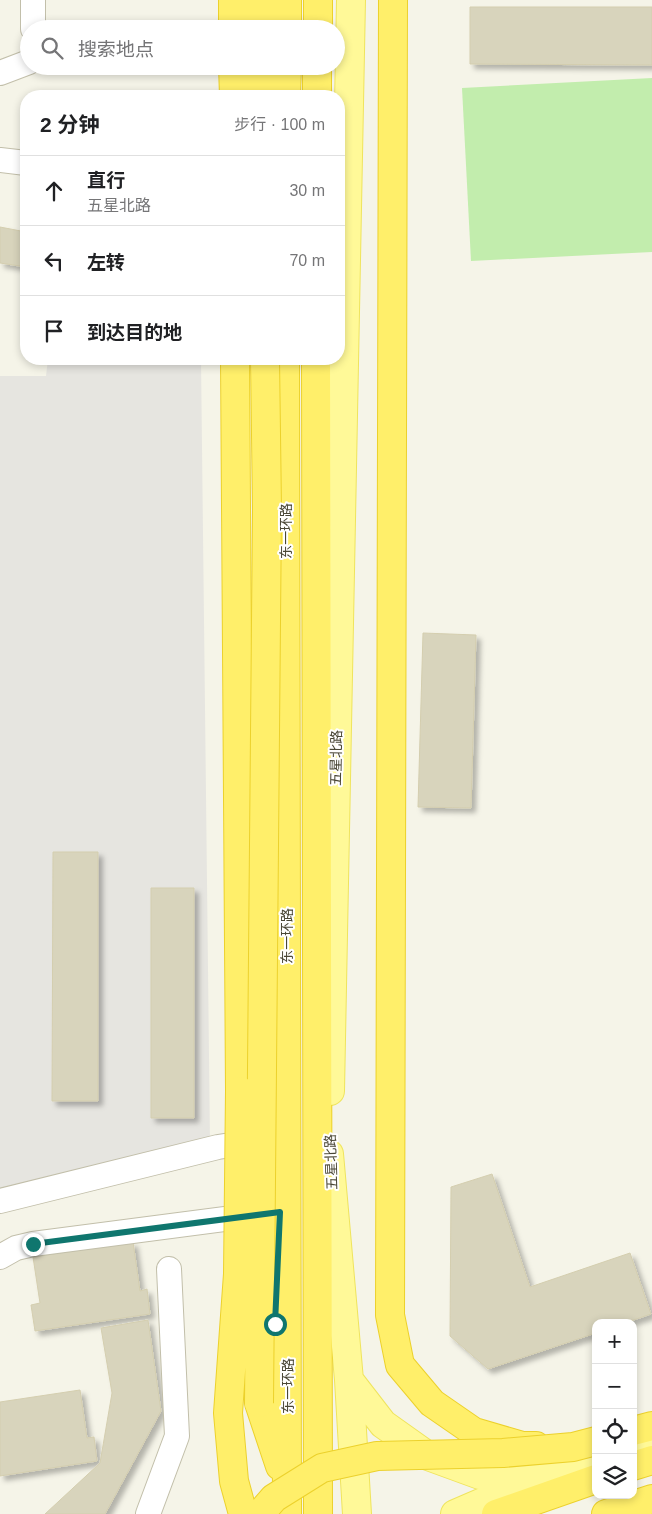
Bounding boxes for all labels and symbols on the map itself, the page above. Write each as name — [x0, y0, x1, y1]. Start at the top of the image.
street label: 东一环路 — [278, 503, 294, 559]
street label: 五星北路 — [328, 730, 344, 786]
street label: 东一环路 — [279, 908, 295, 964]
street label: 五星北路 — [322, 1134, 340, 1190]
route end — [22, 1233, 45, 1256]
route start — [264, 1313, 287, 1336]
street label: 东一环路 — [280, 1358, 296, 1414]

